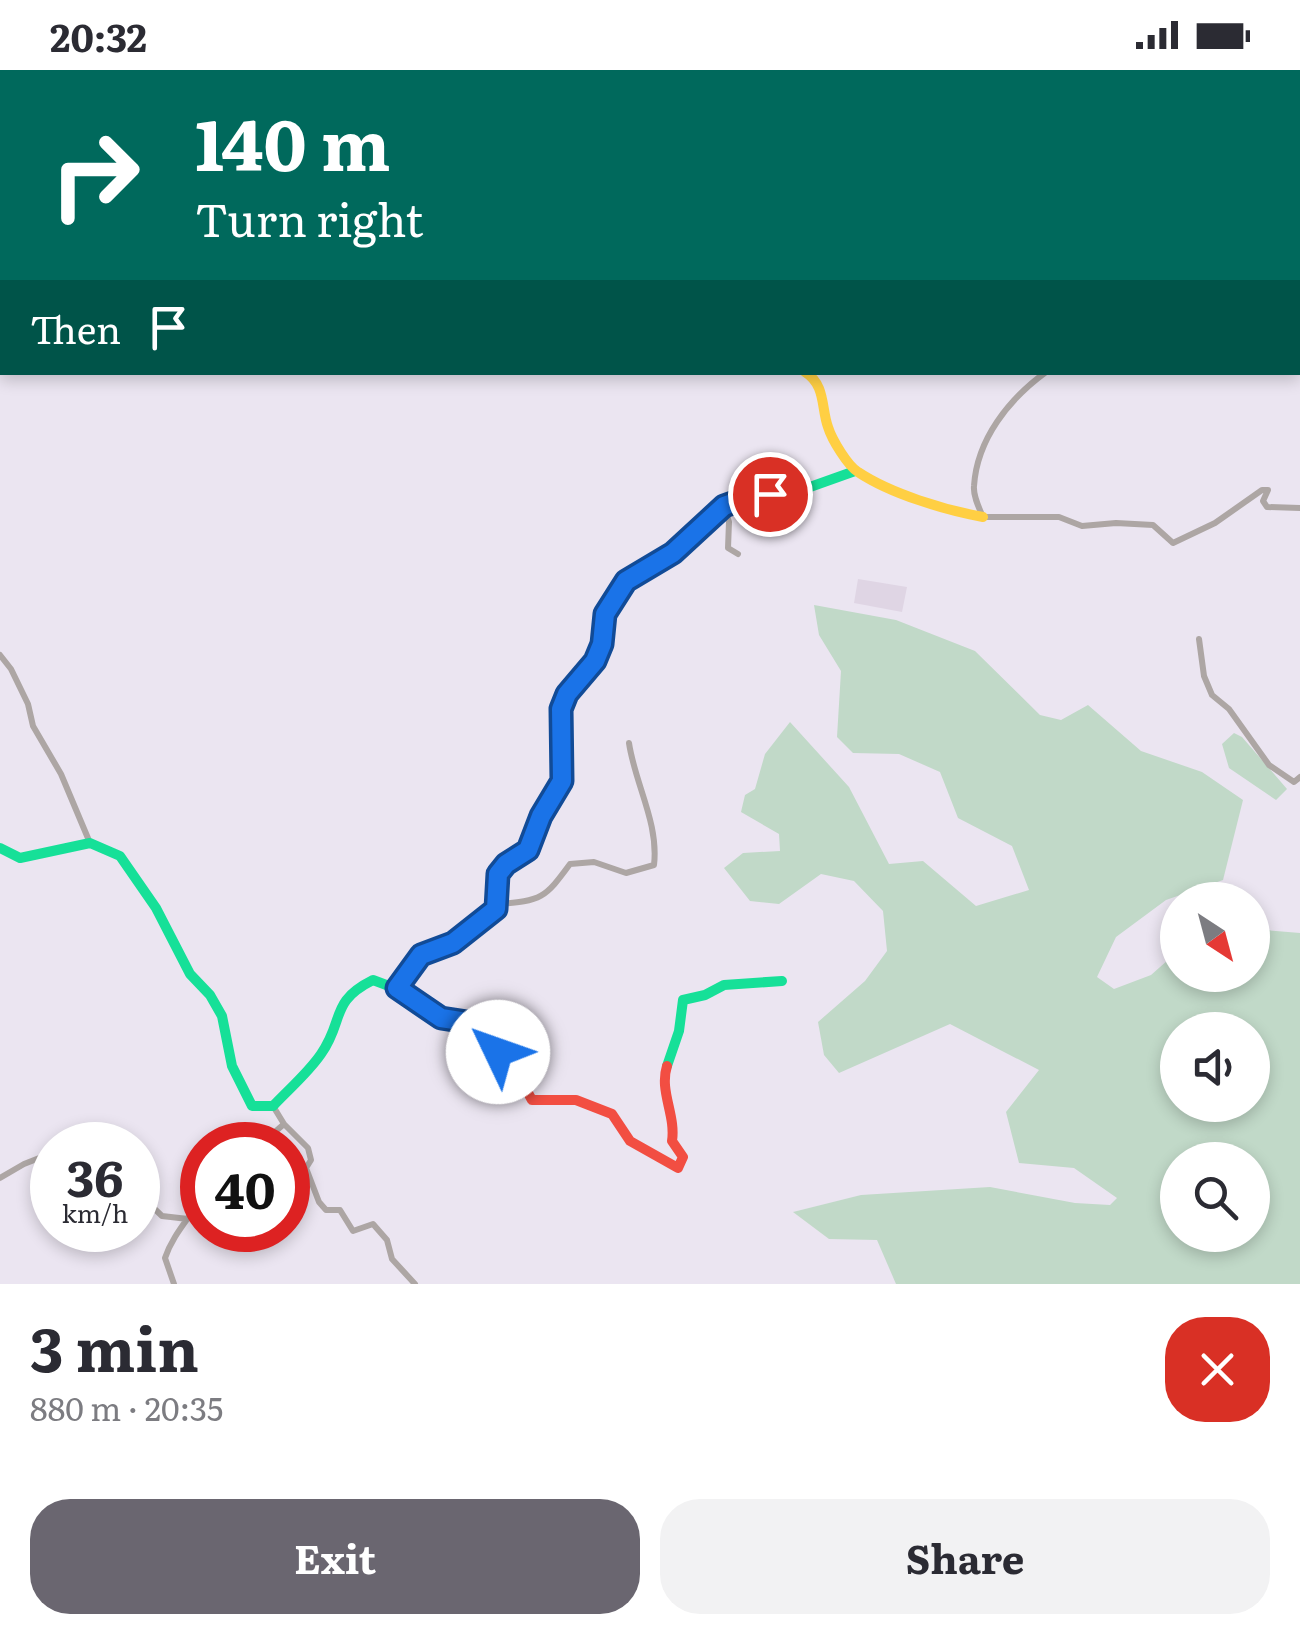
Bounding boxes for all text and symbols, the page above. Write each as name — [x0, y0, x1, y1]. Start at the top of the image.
text: 20:32 — [50, 7, 147, 64]
text: 140 m — [195, 89, 390, 193]
icon: right — [30, 110, 160, 240]
text: Turn right — [195, 184, 423, 251]
text: Then — [30, 299, 121, 356]
icon: arrive — [141, 300, 196, 355]
pin — [728, 452, 813, 537]
icon: arrive — [743, 467, 798, 522]
north arrow — [1160, 882, 1270, 992]
map controls — [1160, 882, 1270, 1252]
position arrow — [446, 1000, 550, 1104]
button: sound — [1160, 1012, 1270, 1122]
speed limit sign: 40 — [180, 1122, 310, 1252]
text: 36 — [66, 1138, 124, 1212]
button: search — [1160, 1142, 1270, 1252]
text: km/h — [62, 1194, 128, 1231]
text: 3 min — [30, 1301, 199, 1390]
button: close — [1165, 1317, 1270, 1422]
text: 880 m · 20:35 — [30, 1383, 223, 1431]
button: Exit — [30, 1499, 640, 1614]
button: Share — [660, 1499, 1270, 1614]

